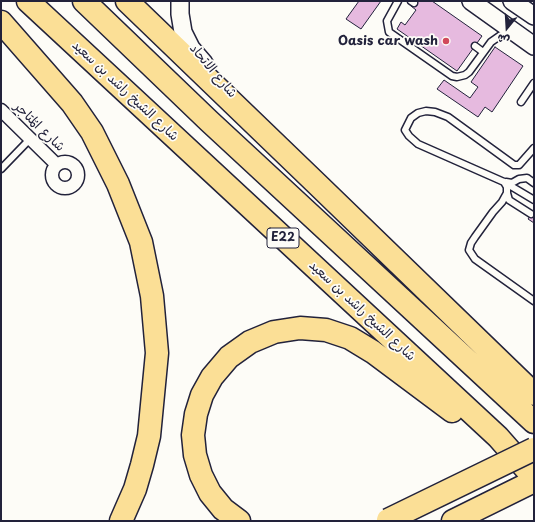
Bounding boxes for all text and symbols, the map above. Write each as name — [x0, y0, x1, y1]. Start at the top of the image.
north arrow — [487, 8, 527, 48]
text: ش — [495, 30, 512, 50]
place label: Oasis car wash — [338, 33, 438, 49]
marker: Oasis car wash — [441, 36, 451, 46]
street label: شارع الشيخ راشد بن سعيد — [69, 38, 181, 144]
street label: شارع الاتحاد — [186, 41, 240, 101]
street label: شارع المُتاجر — [10, 99, 68, 155]
road number: E22 — [267, 228, 299, 248]
street label: شارع الشيخ راشد بن سعيد — [306, 258, 418, 364]

